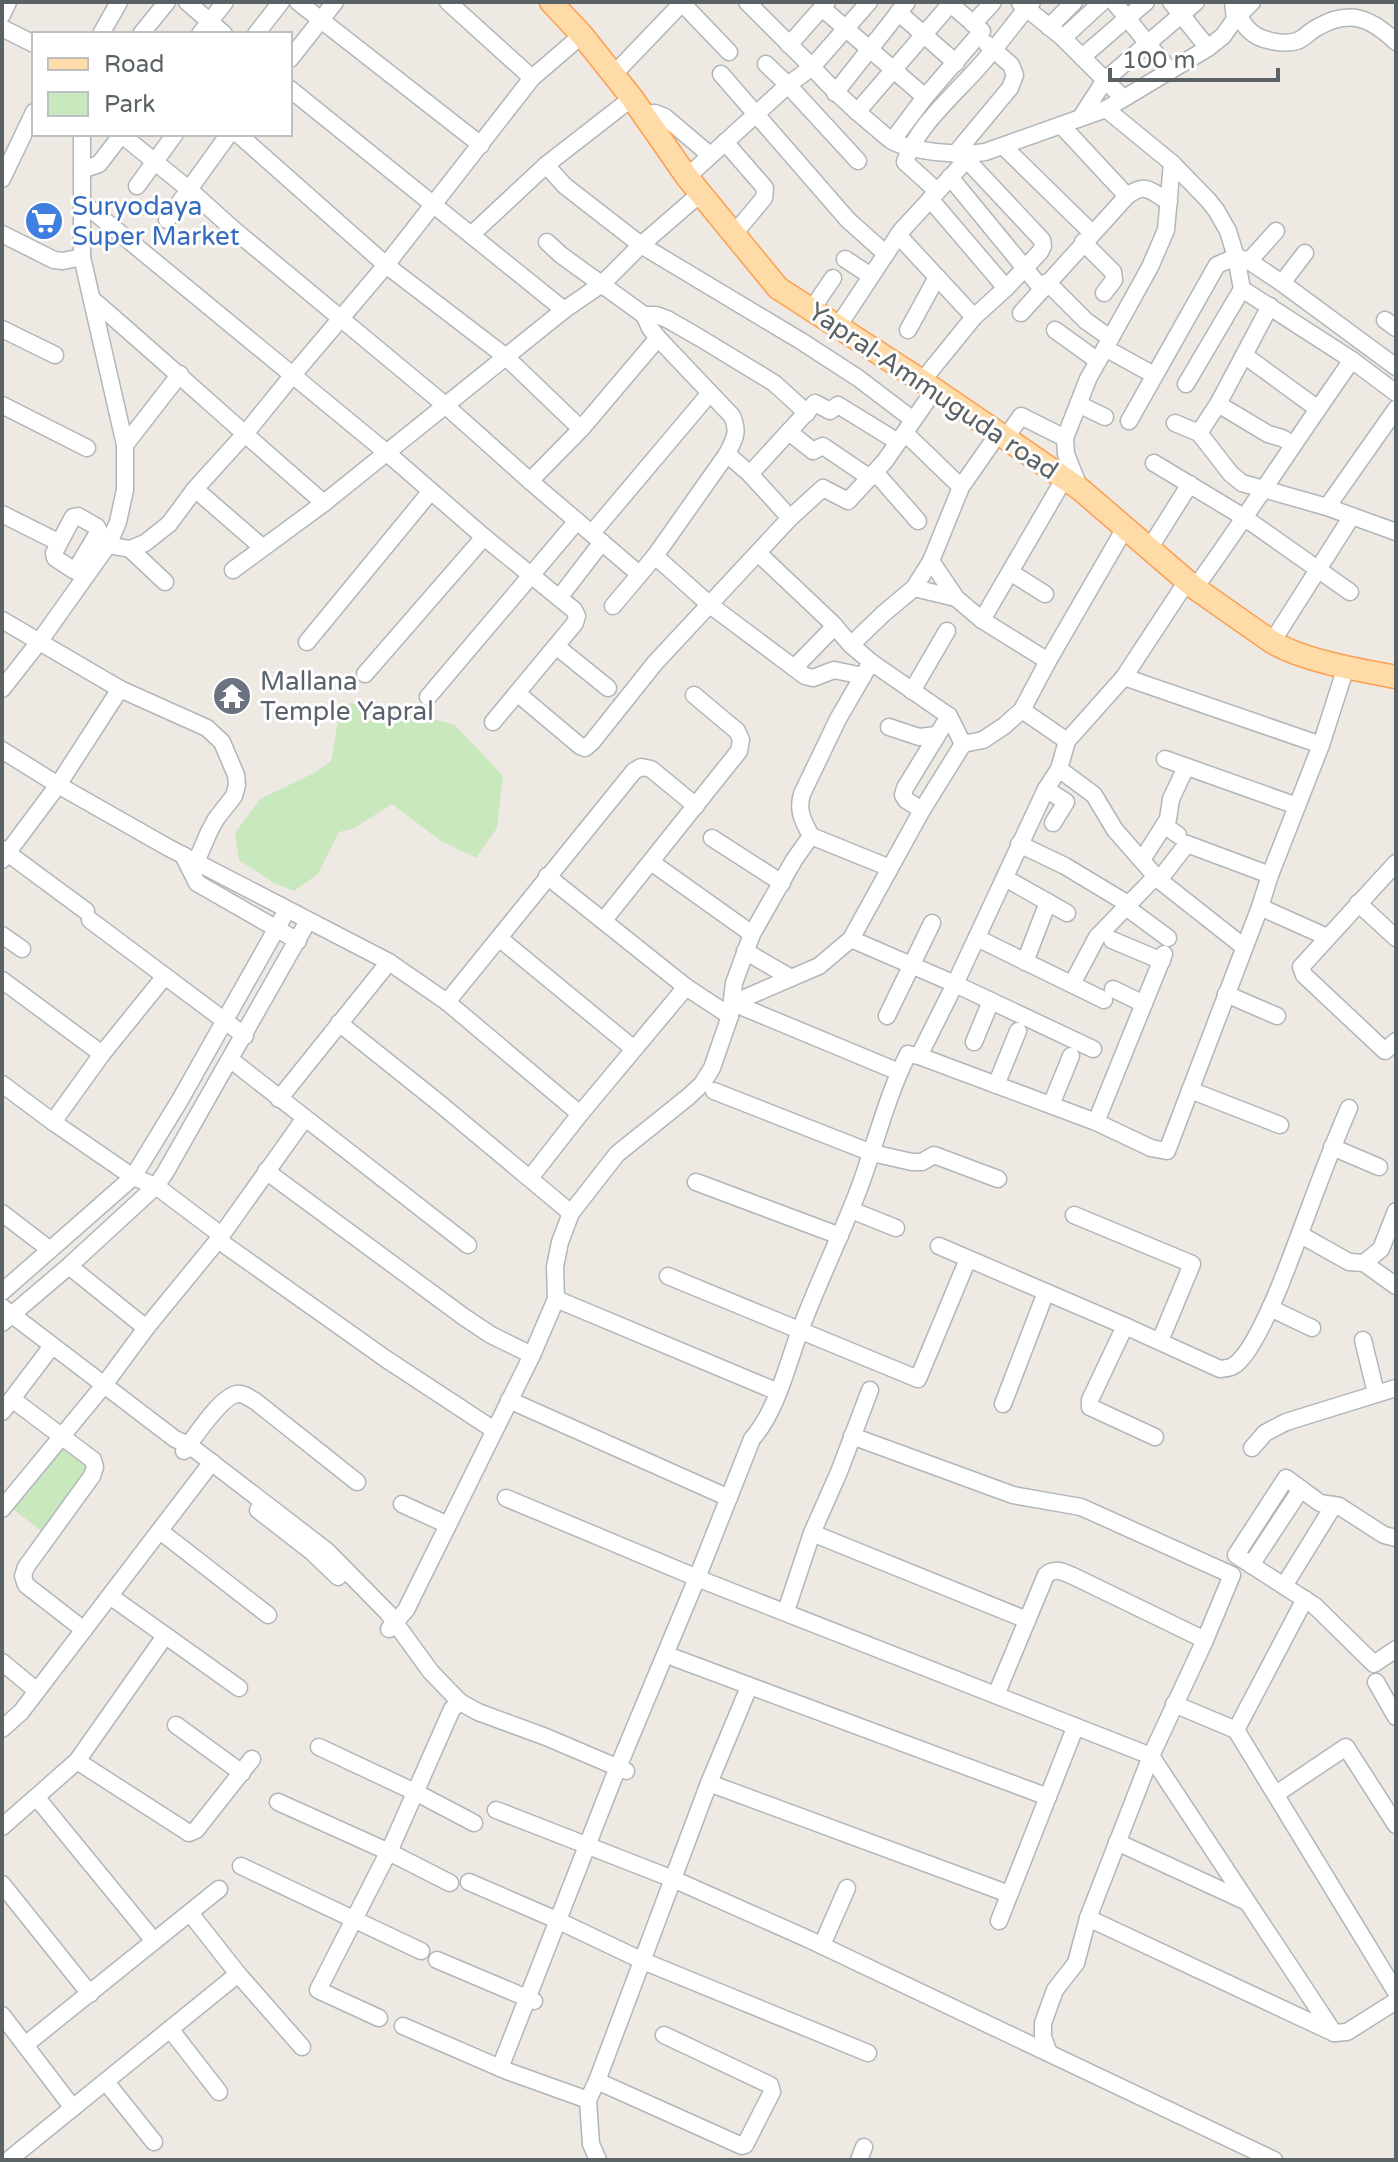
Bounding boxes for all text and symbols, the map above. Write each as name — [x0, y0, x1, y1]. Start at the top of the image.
legend — [32, 32, 292, 136]
scale bar — [1110, 32, 1278, 82]
text: 100 m — [1122, 46, 1196, 75]
text: Road — [104, 50, 164, 79]
text: Park — [104, 90, 155, 119]
place label: Suryodaya Super Market — [72, 191, 240, 252]
supermarket icon: Suryodaya Super Market — [23, 200, 65, 242]
street label: Yapral-Ammuguda road — [802, 296, 1064, 486]
place label: Mallana Temple Yapral — [260, 666, 434, 727]
temple icon: Mallana Temple Yapral — [211, 675, 253, 717]

